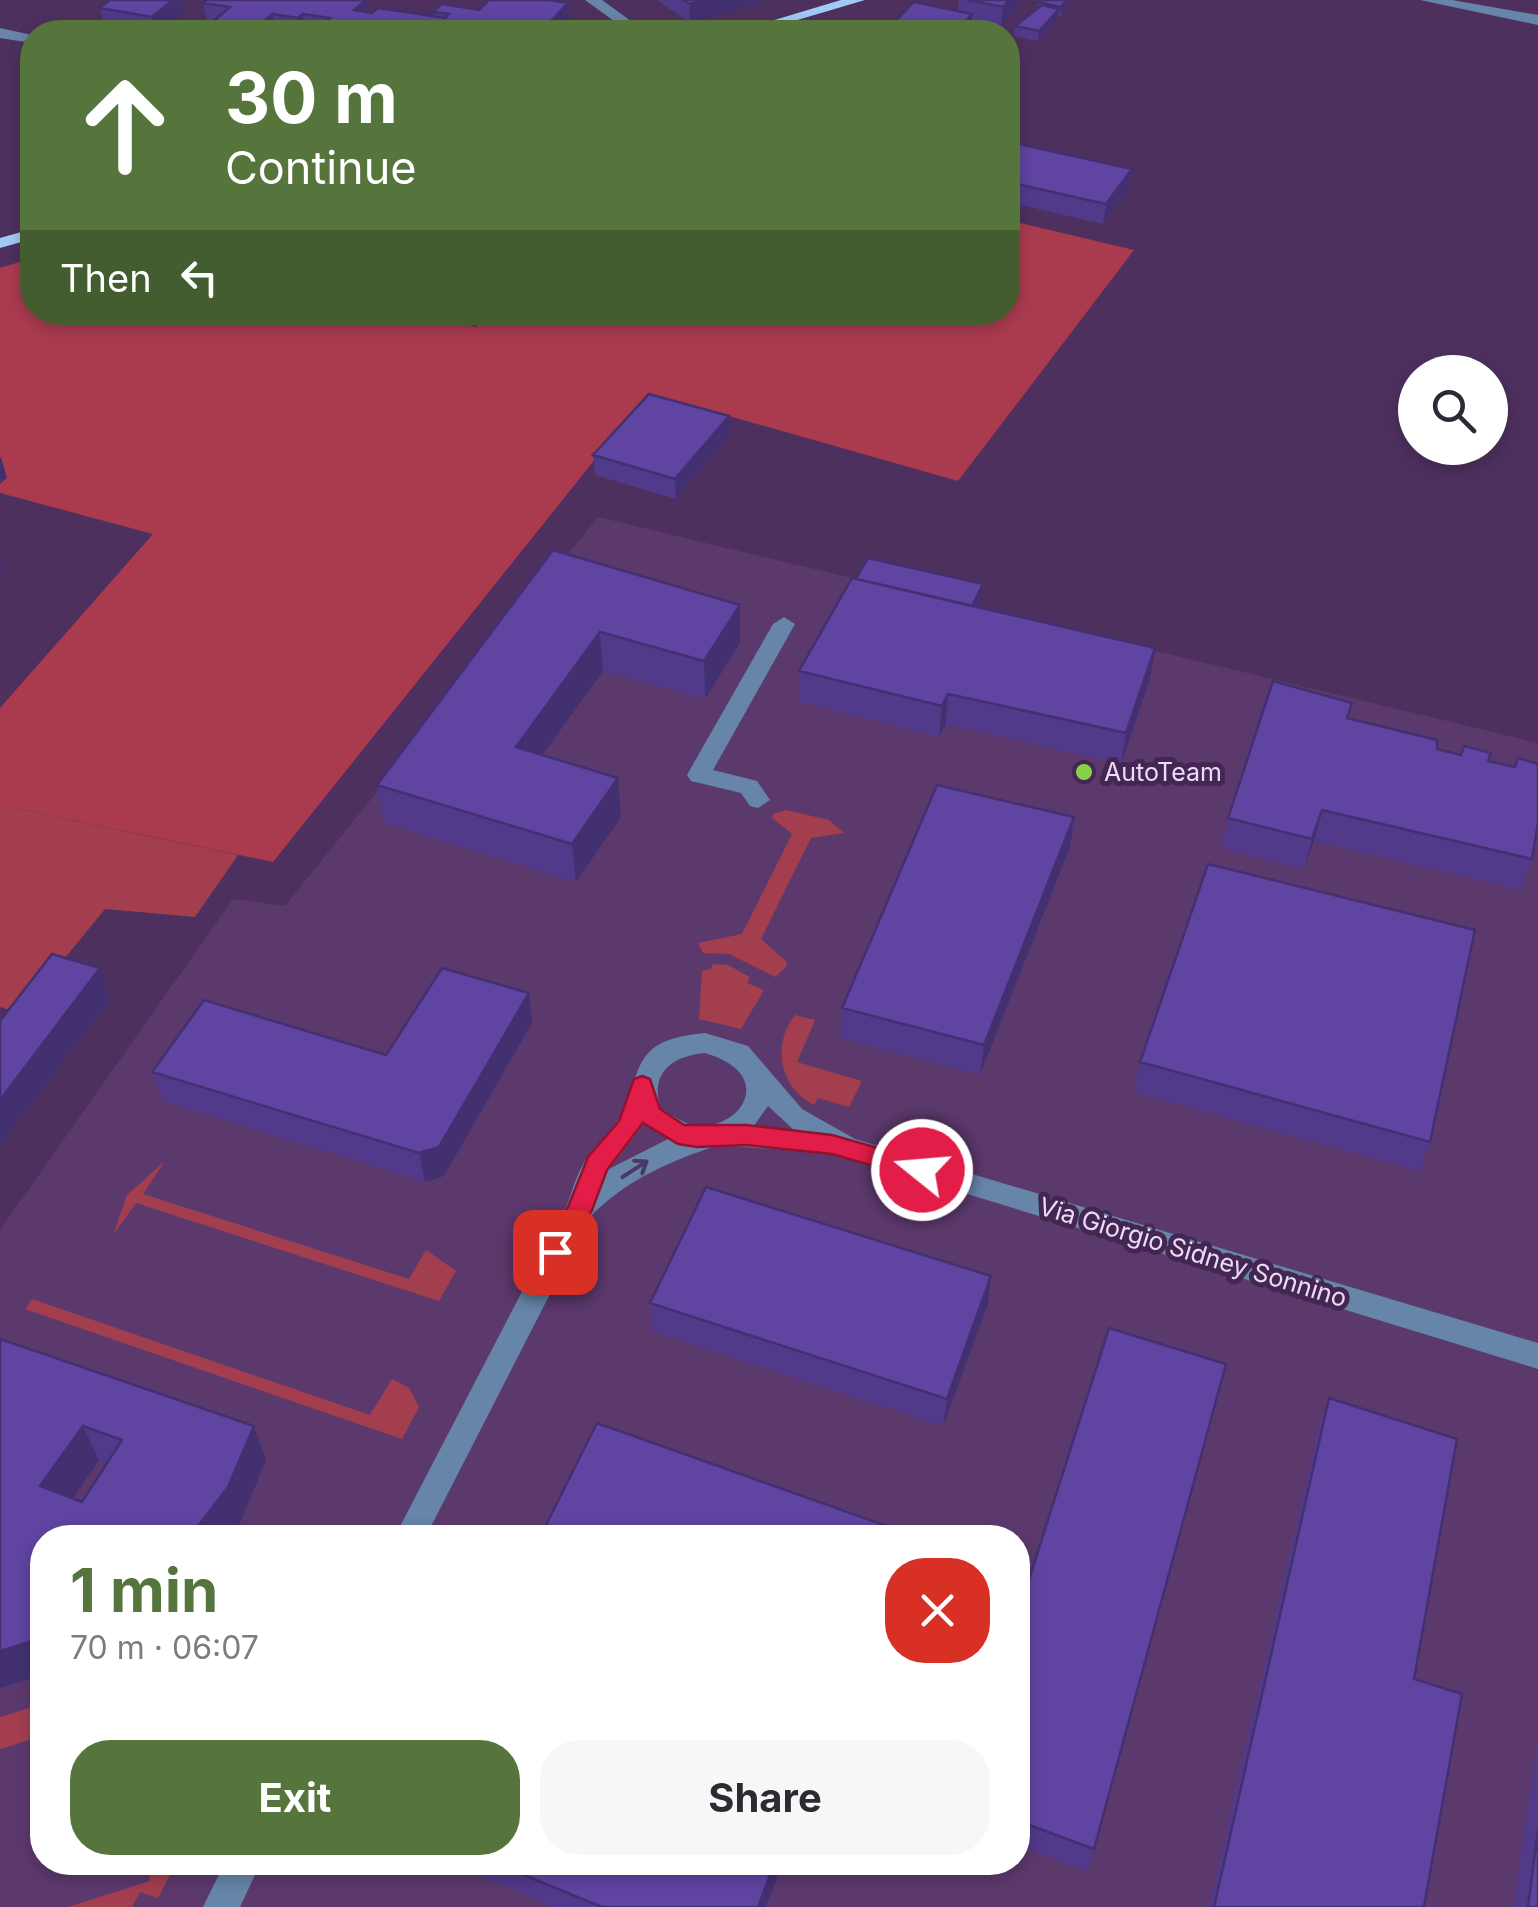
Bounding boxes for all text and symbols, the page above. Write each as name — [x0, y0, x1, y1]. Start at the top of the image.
text: 30 m — [225, 55, 398, 140]
icon: ahead — [60, 60, 190, 190]
text: Continue — [225, 140, 417, 195]
icon: left — [172, 250, 227, 305]
text: Then — [60, 255, 152, 301]
map controls — [1398, 355, 1508, 465]
button: search — [1398, 355, 1508, 465]
place label: AutoTeam — [1104, 757, 1222, 787]
marker: AutoTeam — [1073, 761, 1095, 783]
position arrow — [870, 1118, 974, 1222]
one-way arrow — [620, 1159, 649, 1180]
street label: Via Giorgio Sidney Sonnino — [1036, 1191, 1350, 1313]
pin — [513, 1210, 598, 1295]
icon: arrive — [528, 1225, 583, 1280]
text: 1 min — [70, 1554, 218, 1626]
button: close — [885, 1558, 990, 1663]
text: 70 m · 06:07 — [70, 1628, 259, 1667]
button: Exit — [70, 1740, 520, 1855]
button: Share — [540, 1740, 990, 1855]

